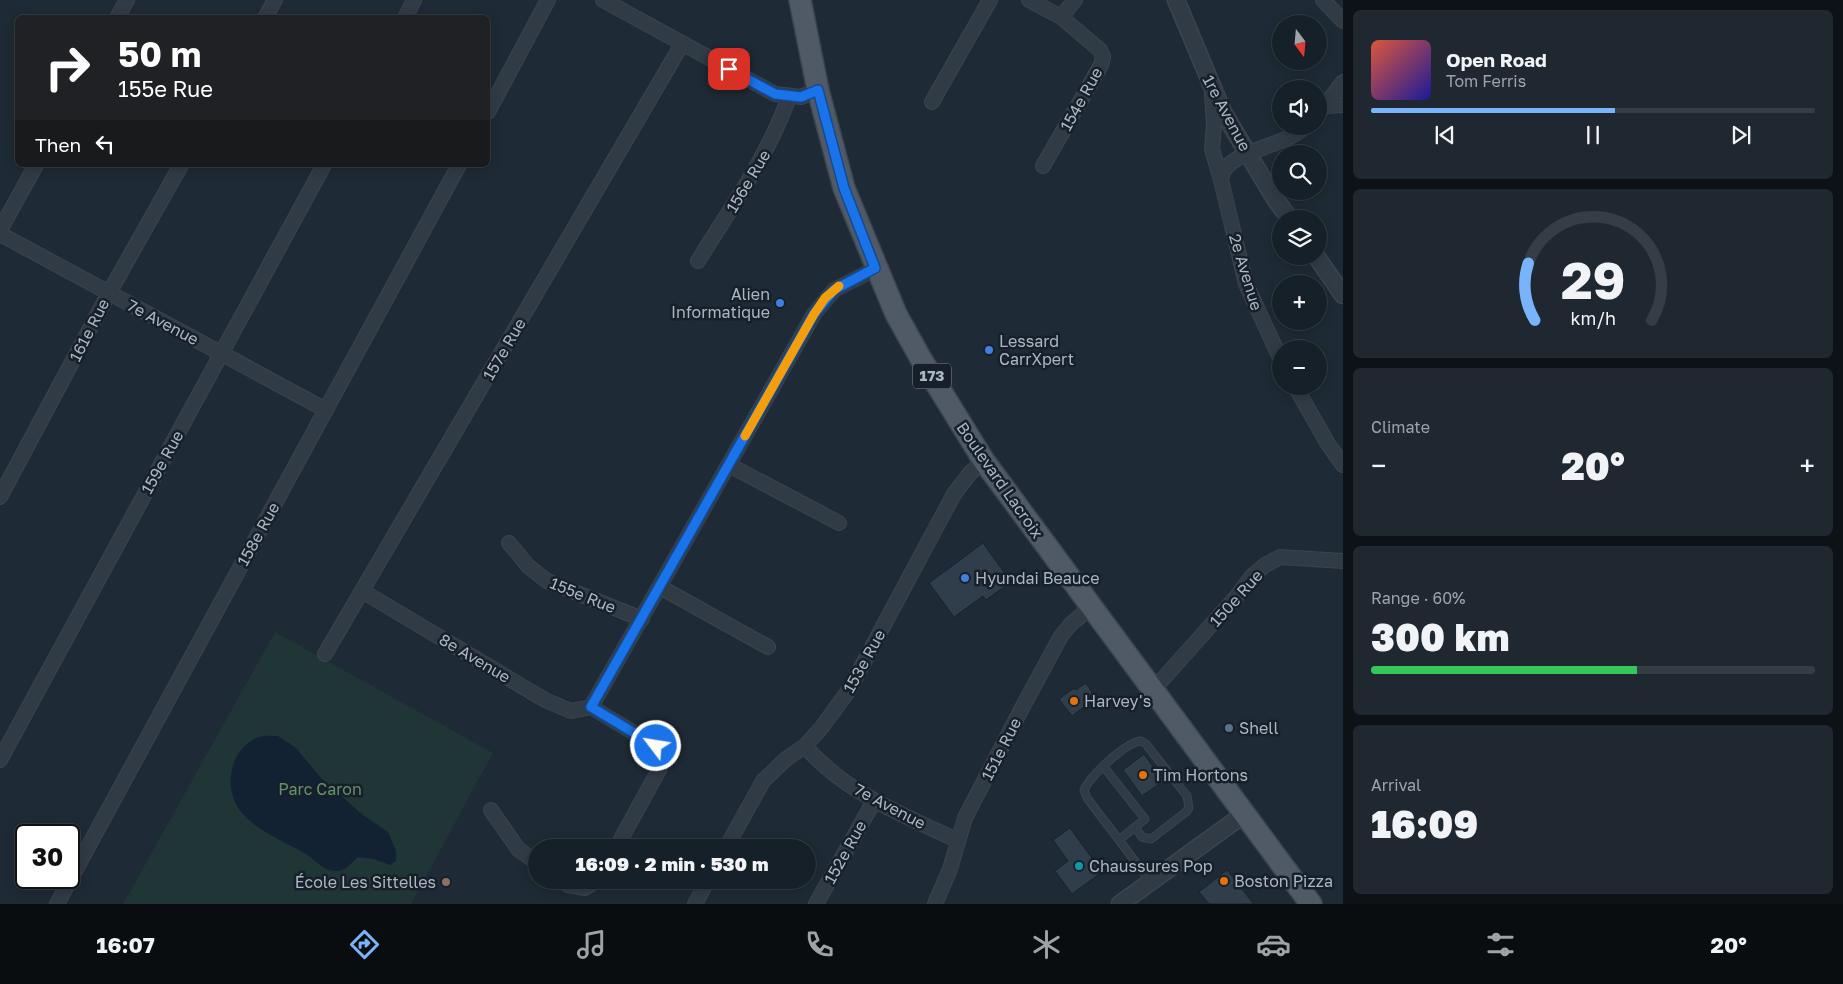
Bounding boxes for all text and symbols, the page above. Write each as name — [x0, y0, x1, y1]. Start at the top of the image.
north arrow — [1272, 15, 1328, 70]
map controls — [1272, 15, 1327, 395]
text: 50 m — [118, 33, 201, 75]
icon: right — [35, 35, 100, 100]
pin — [708, 48, 750, 90]
text: Open Road — [1446, 48, 1547, 71]
icon: arrive — [715, 55, 743, 83]
street label: 154e Rue — [1055, 64, 1107, 134]
street label: 1re Avenue — [1199, 71, 1255, 155]
text: Tom Ferris — [1446, 71, 1526, 91]
text: 155e Rue — [118, 75, 213, 102]
button: sound — [1272, 80, 1327, 135]
icon: previous — [1431, 121, 1459, 149]
icon: pause — [1579, 121, 1607, 149]
icon: next — [1727, 121, 1755, 149]
icon: left — [91, 130, 119, 158]
text: Then — [35, 133, 81, 156]
button: search — [1272, 145, 1327, 200]
street label: 156e Rue — [722, 146, 774, 216]
button: layers — [1272, 210, 1327, 265]
street label: 2e Avenue — [1225, 231, 1267, 313]
text: 29 — [1561, 248, 1625, 310]
button: + — [1272, 275, 1327, 330]
place label: Alien Informatique — [671, 284, 770, 322]
street label: 161e Rue — [65, 295, 113, 365]
street label: 7e Avenue — [124, 295, 202, 349]
marker: Alien Informatique — [774, 297, 786, 309]
text: km/h — [1570, 307, 1616, 329]
street label: 157e Rue — [478, 314, 530, 384]
place label: Lessard CarrXpert — [999, 331, 1074, 369]
button: − — [1272, 340, 1327, 395]
marker: Lessard CarrXpert — [983, 344, 995, 356]
road number: 173 — [913, 364, 951, 388]
text: Climate — [1371, 417, 1430, 437]
street label: Boulevard Lacroix — [952, 418, 1048, 542]
street label: 159e Rue — [136, 427, 188, 497]
text: 20° — [1561, 443, 1625, 488]
text: − — [1371, 449, 1386, 482]
text: + — [1800, 449, 1815, 482]
street label: 158e Rue — [232, 499, 284, 569]
street label: 150e Rue — [1205, 565, 1267, 631]
place label: Hyundai Beauce — [975, 568, 1100, 588]
marker: Hyundai Beauce — [959, 572, 971, 584]
street label: 155e Rue — [547, 573, 619, 617]
text: Range · 60% — [1371, 588, 1466, 608]
text: 300 km — [1371, 614, 1510, 659]
street label: 153e Rue — [838, 626, 890, 696]
street label: 8e Avenue — [436, 629, 514, 687]
place label: Harvey's — [1084, 691, 1151, 711]
marker: Harvey's — [1068, 695, 1080, 707]
street label: 151e Rue — [977, 714, 1025, 784]
place label: Shell — [1239, 718, 1279, 738]
position arrow — [629, 719, 681, 771]
marker: Shell — [1223, 722, 1235, 734]
place label: Tim Hortons — [1153, 765, 1248, 785]
marker: Tim Hortons — [1137, 769, 1149, 781]
text: Arrival — [1371, 775, 1421, 795]
park label: Parc Caron — [278, 779, 362, 799]
street label: 7e Avenue — [851, 779, 929, 833]
text: 16:09 — [1371, 801, 1478, 846]
street label: 152e Rue — [819, 817, 871, 887]
speed limit sign: 30 — [15, 824, 80, 889]
text: 16:09 · 2 min · 530 m — [576, 852, 768, 875]
place label: Chaussures Pop — [1089, 856, 1213, 876]
marker: Chaussures Pop — [1073, 860, 1085, 872]
place label: Boston Pizza — [1234, 871, 1333, 891]
place label: École Les Sittelles — [295, 872, 436, 892]
marker: Boston Pizza — [1218, 875, 1230, 887]
marker: École Les Sittelles — [440, 876, 452, 888]
icon: directions — [347, 927, 382, 962]
icon: music — [574, 927, 609, 962]
icon: phone — [802, 927, 837, 962]
icon: climate — [1029, 927, 1064, 962]
icon: car — [1256, 927, 1291, 962]
icon: filters — [1483, 927, 1518, 962]
text: 16:07 — [96, 931, 155, 958]
text: 20° — [1711, 931, 1747, 958]

